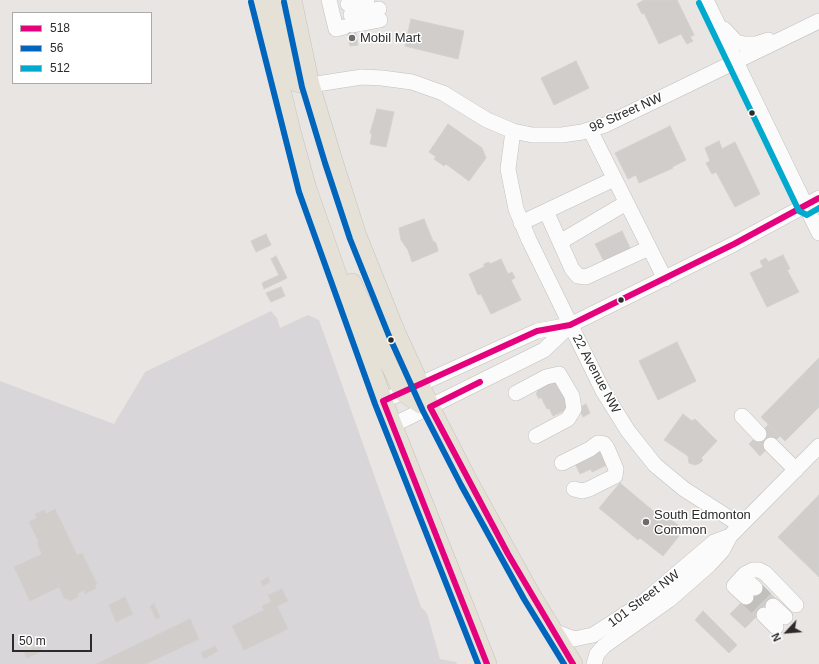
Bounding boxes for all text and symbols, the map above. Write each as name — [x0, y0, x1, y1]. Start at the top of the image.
legend — [12, 12, 152, 84]
text: 518 — [50, 21, 70, 35]
place label: Mobil Mart — [360, 30, 421, 46]
marker: Mobil Mart — [347, 33, 357, 43]
text: 56 — [50, 41, 63, 55]
text: 512 — [50, 61, 70, 75]
street label: 98 Street NW — [587, 90, 665, 136]
unlabelled marker — [747, 108, 757, 118]
unlabelled marker — [616, 295, 626, 305]
street label: 22 Avenue NW — [569, 332, 623, 416]
unlabelled marker — [386, 335, 396, 345]
place label: South Edmonton Common — [654, 507, 751, 538]
marker: South Edmonton Common — [641, 517, 651, 527]
street label: 101 Street NW — [605, 567, 683, 631]
north arrow — [767, 612, 807, 652]
scale bar — [14, 626, 94, 652]
text: N — [769, 631, 783, 643]
text: 50 m — [19, 634, 46, 648]

